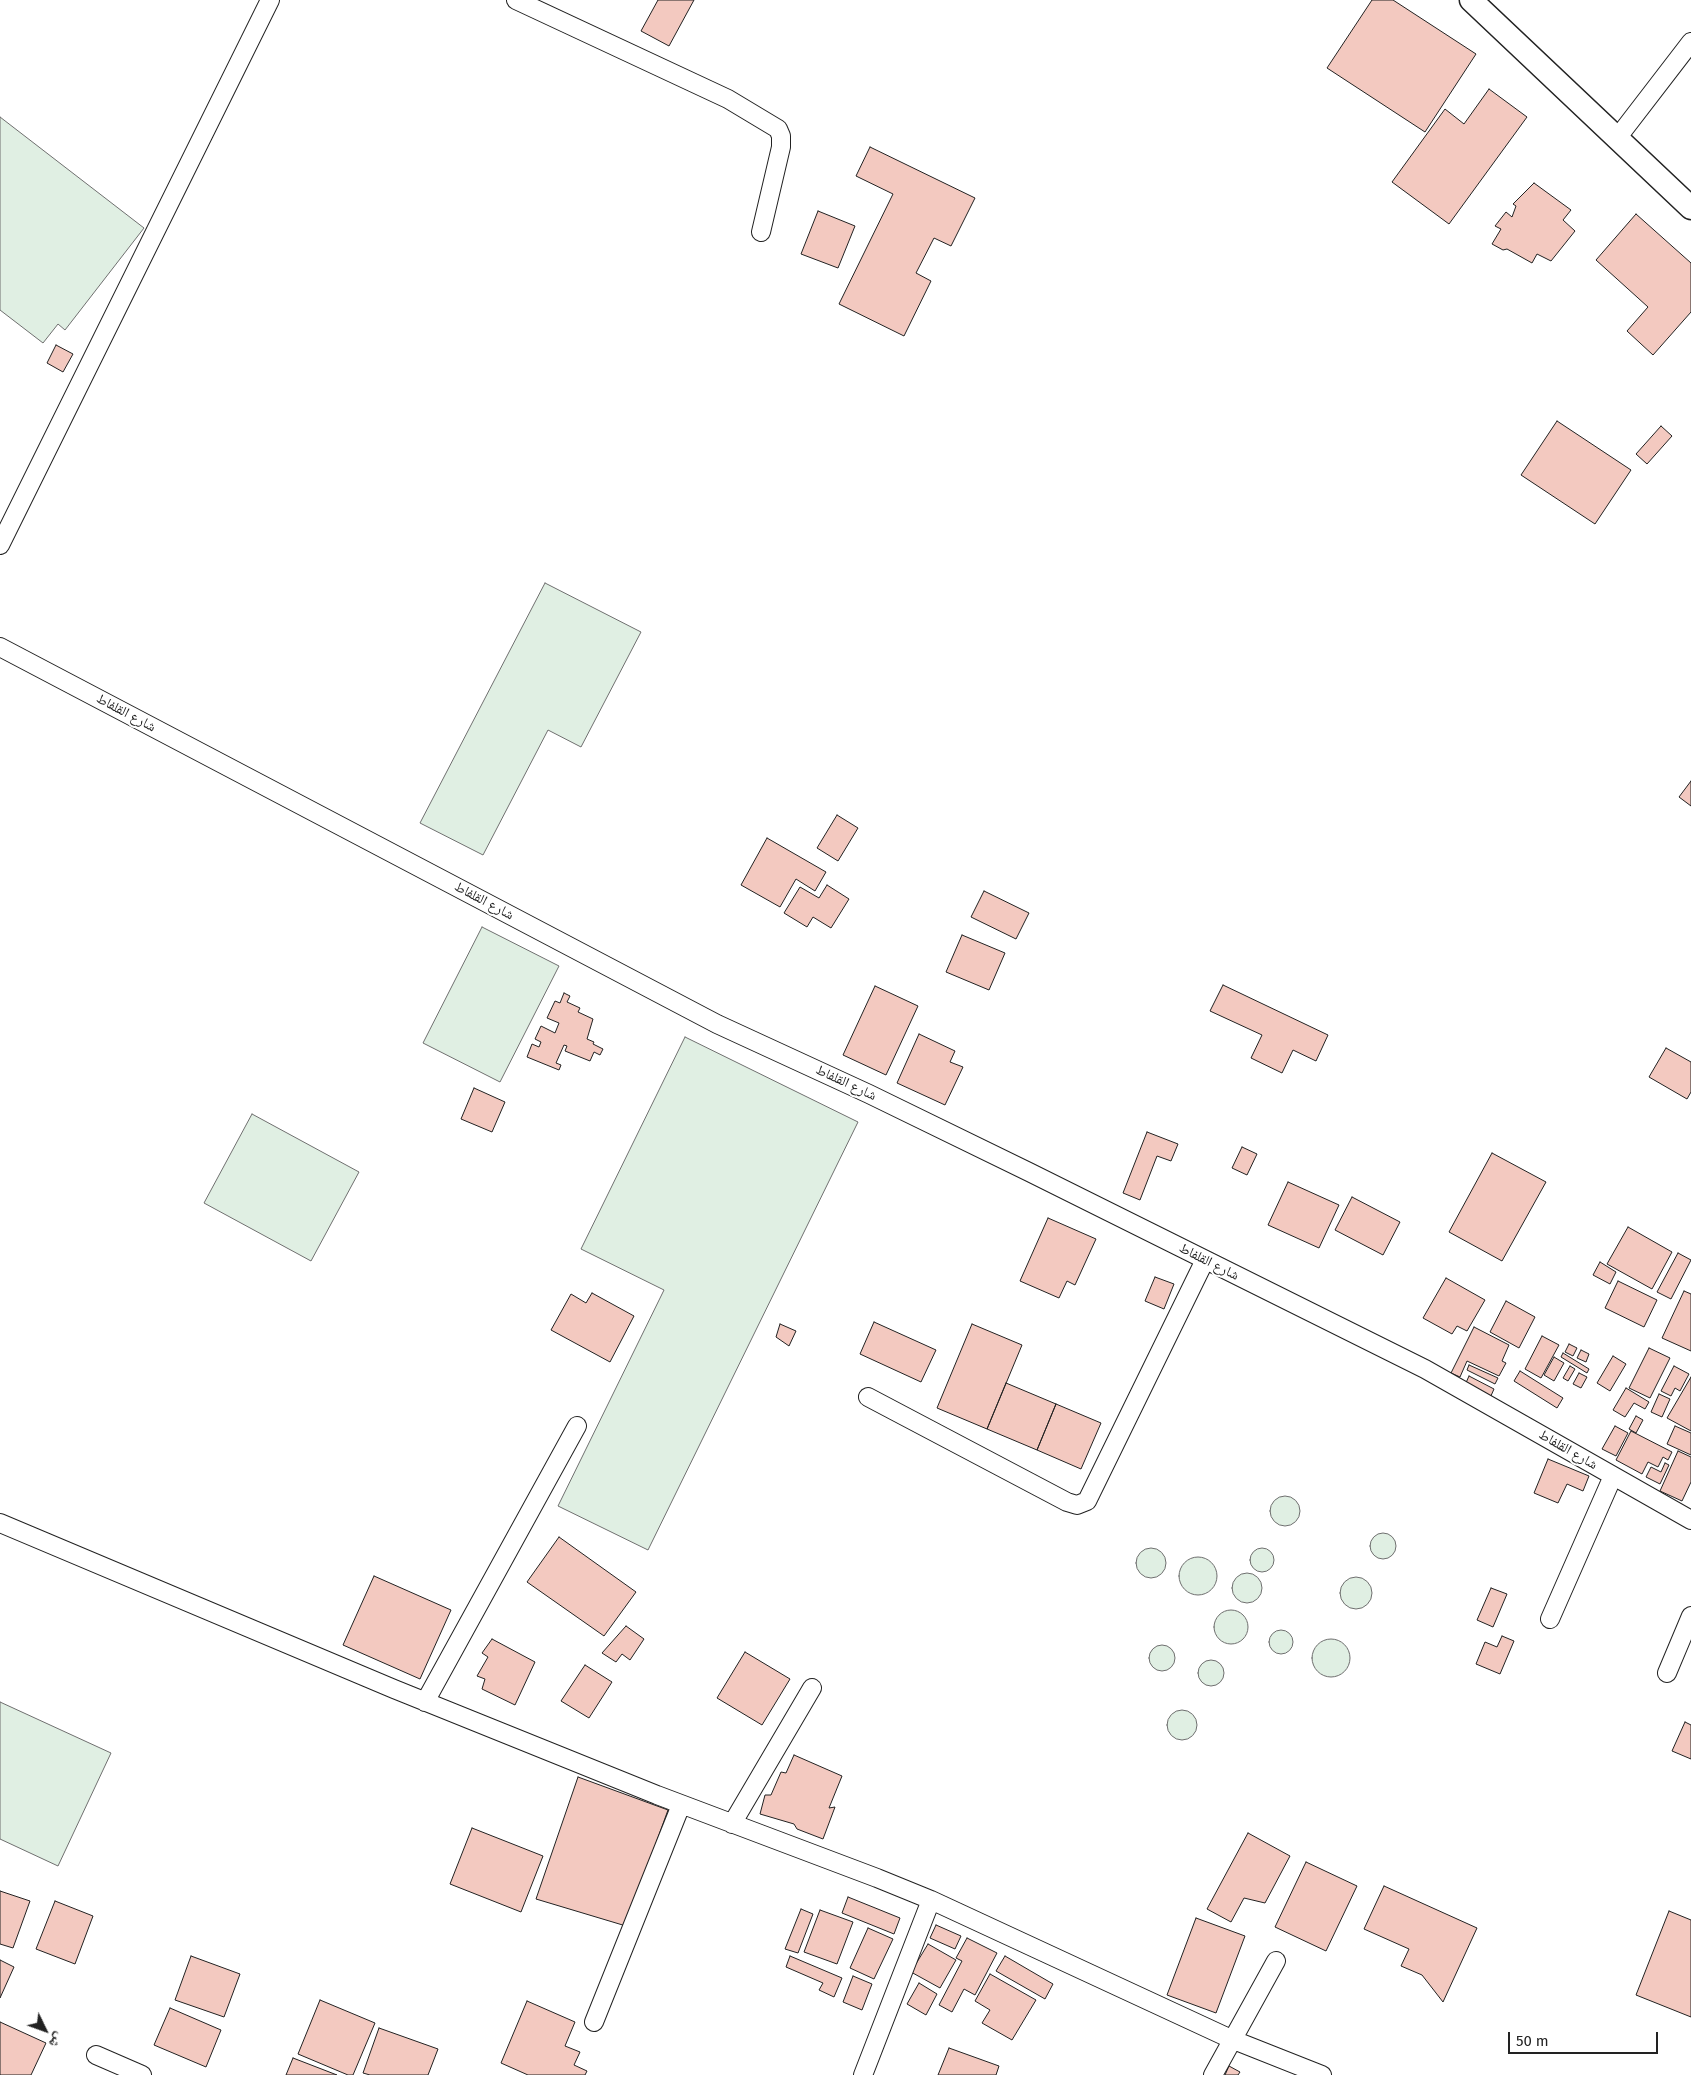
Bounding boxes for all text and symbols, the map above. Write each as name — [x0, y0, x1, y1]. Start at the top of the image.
street label: شارع القلفاط — [93, 690, 159, 736]
street label: شارع القلفاط — [451, 878, 517, 924]
street label: شارع القلفاط — [813, 1062, 879, 1104]
street label: شارع القلفاط — [1176, 1240, 1242, 1284]
street label: شارع القلفاط — [1536, 1426, 1600, 1474]
north arrow — [20, 2005, 70, 2055]
scale bar — [1511, 2022, 1661, 2054]
text: ش — [45, 2029, 68, 2052]
text: 50 m — [1516, 2032, 1549, 2050]

